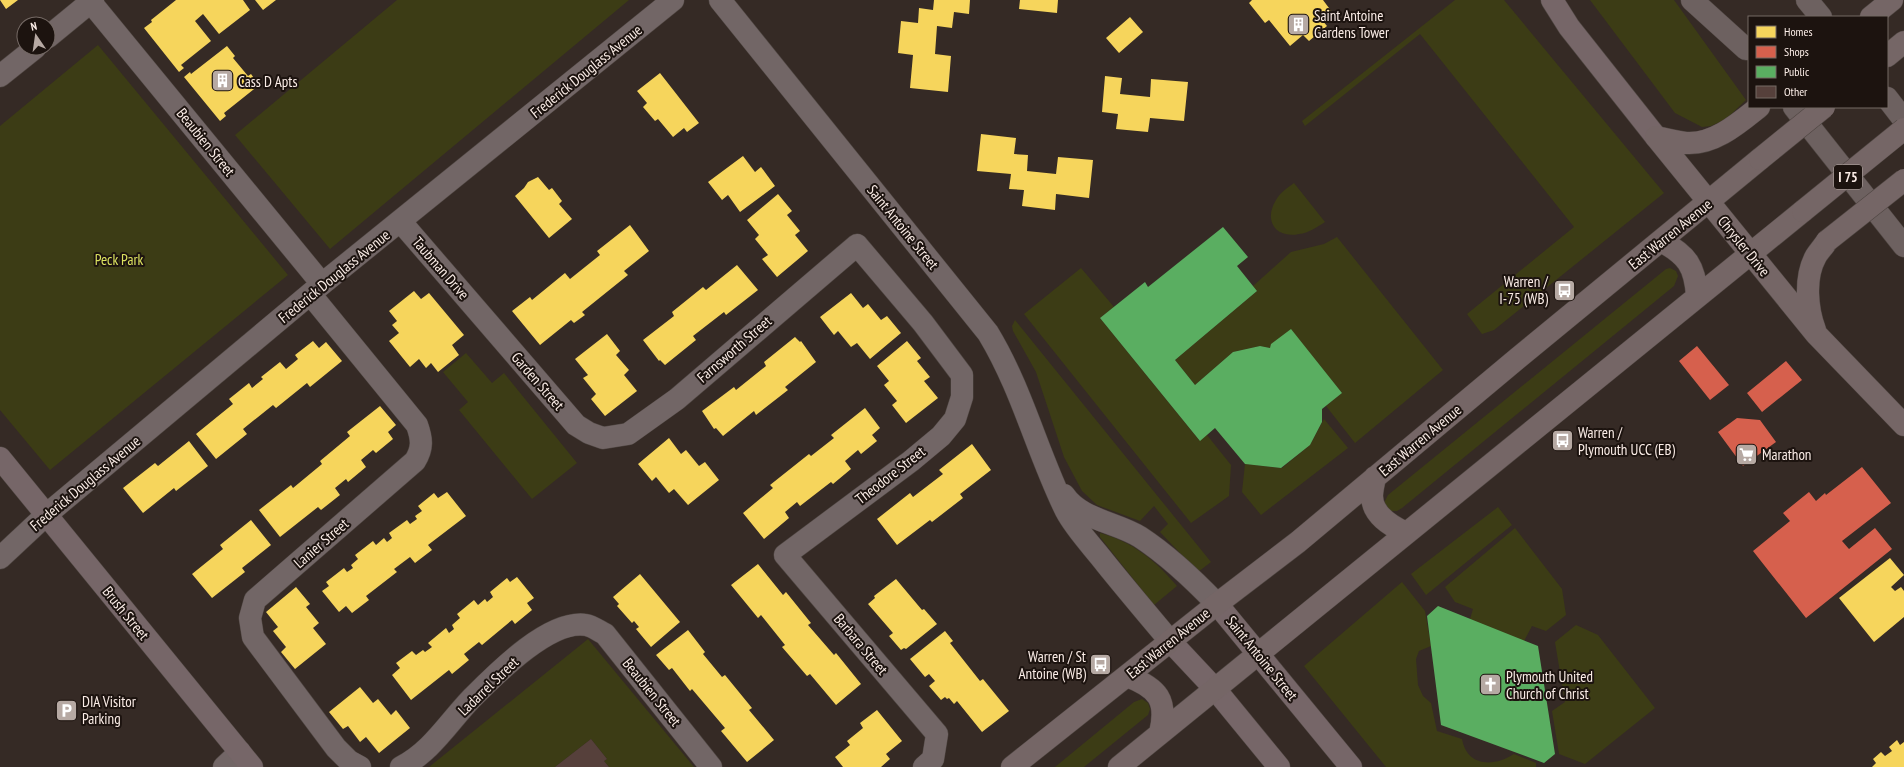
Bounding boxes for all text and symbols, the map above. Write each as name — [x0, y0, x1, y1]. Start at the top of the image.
place label: Saint Antoine Gardens Tower — [1314, 6, 1390, 42]
building icon: Saint Antoine Gardens Tower — [1286, 11, 1312, 37]
north arrow — [16, 16, 56, 56]
legend — [1748, 16, 1888, 108]
text: N — [29, 19, 38, 34]
street label: Frederick Douglass Avenue — [526, 20, 646, 122]
text: Homes — [1784, 24, 1812, 39]
text: Shops — [1784, 44, 1809, 59]
text: Public — [1784, 64, 1810, 79]
building icon: Cass D Apts — [209, 68, 235, 94]
place label: Cass D Apts — [238, 72, 297, 91]
text: Other — [1784, 84, 1808, 99]
street label: Beaubien Street — [173, 104, 239, 180]
road number: I 75 — [1834, 165, 1862, 189]
street label: Saint Antoine Street — [863, 181, 943, 273]
street label: East Warren Avenue — [1624, 195, 1716, 273]
street label: Chrysler Drive — [1714, 212, 1774, 280]
street label: Frederick Douglass Avenue — [274, 225, 394, 327]
street label: Taubman Drive — [408, 233, 474, 303]
park label: Peck Park — [95, 250, 144, 269]
place label: Warren / I-75 (WB) — [1499, 272, 1549, 308]
bus stop icon: Warren / I-75 (WB) — [1551, 277, 1577, 303]
street label: Farnsworth Street — [693, 311, 775, 387]
street label: Garden Street — [508, 348, 568, 414]
street label: East Warren Avenue — [1375, 400, 1465, 480]
place label: Warren / Plymouth UCC (EB) — [1578, 423, 1675, 459]
bus stop icon: Warren / Plymouth UCC (EB) — [1550, 428, 1576, 454]
street label: Frederick Douglass Avenue — [26, 431, 144, 535]
supermarket icon: Marathon — [1734, 441, 1760, 467]
street label: Theodore Street — [851, 442, 929, 508]
place label: Marathon — [1762, 445, 1811, 464]
street label: Lanier Street — [290, 514, 352, 572]
street label: Brush Street — [99, 582, 153, 644]
street label: East Warren Avenue — [1122, 604, 1214, 682]
street label: Barbara Street — [830, 610, 892, 678]
street label: Saint Antoine Street — [1222, 612, 1302, 704]
place label: Warren / St Antoine (WB) — [1018, 647, 1087, 683]
bus stop icon: Warren / St Antoine (WB) — [1088, 652, 1114, 678]
street label: Ladarrel Street — [454, 653, 522, 719]
street label: Beaubien Street — [619, 654, 685, 730]
place label: Plymouth United Church of Christ — [1506, 667, 1593, 703]
church icon: Plymouth United Church of Christ — [1477, 672, 1503, 698]
place label: DIA Visitor Parking — [82, 692, 137, 728]
parking icon: DIA Visitor Parking — [54, 697, 80, 723]

